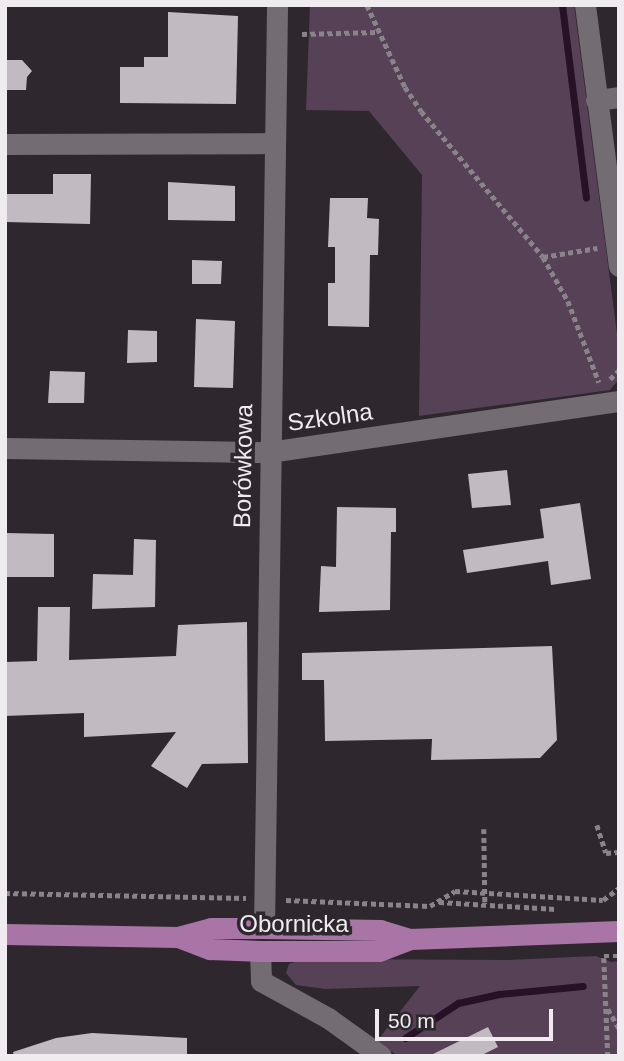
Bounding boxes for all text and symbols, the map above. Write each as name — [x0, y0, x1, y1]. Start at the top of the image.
street label: Szkolna — [286, 397, 374, 437]
street label: Borówkowa — [228, 404, 258, 528]
street label: Obornicka — [239, 910, 349, 938]
scale bar — [379, 995, 558, 1038]
text: 50 m — [388, 1009, 435, 1032]

